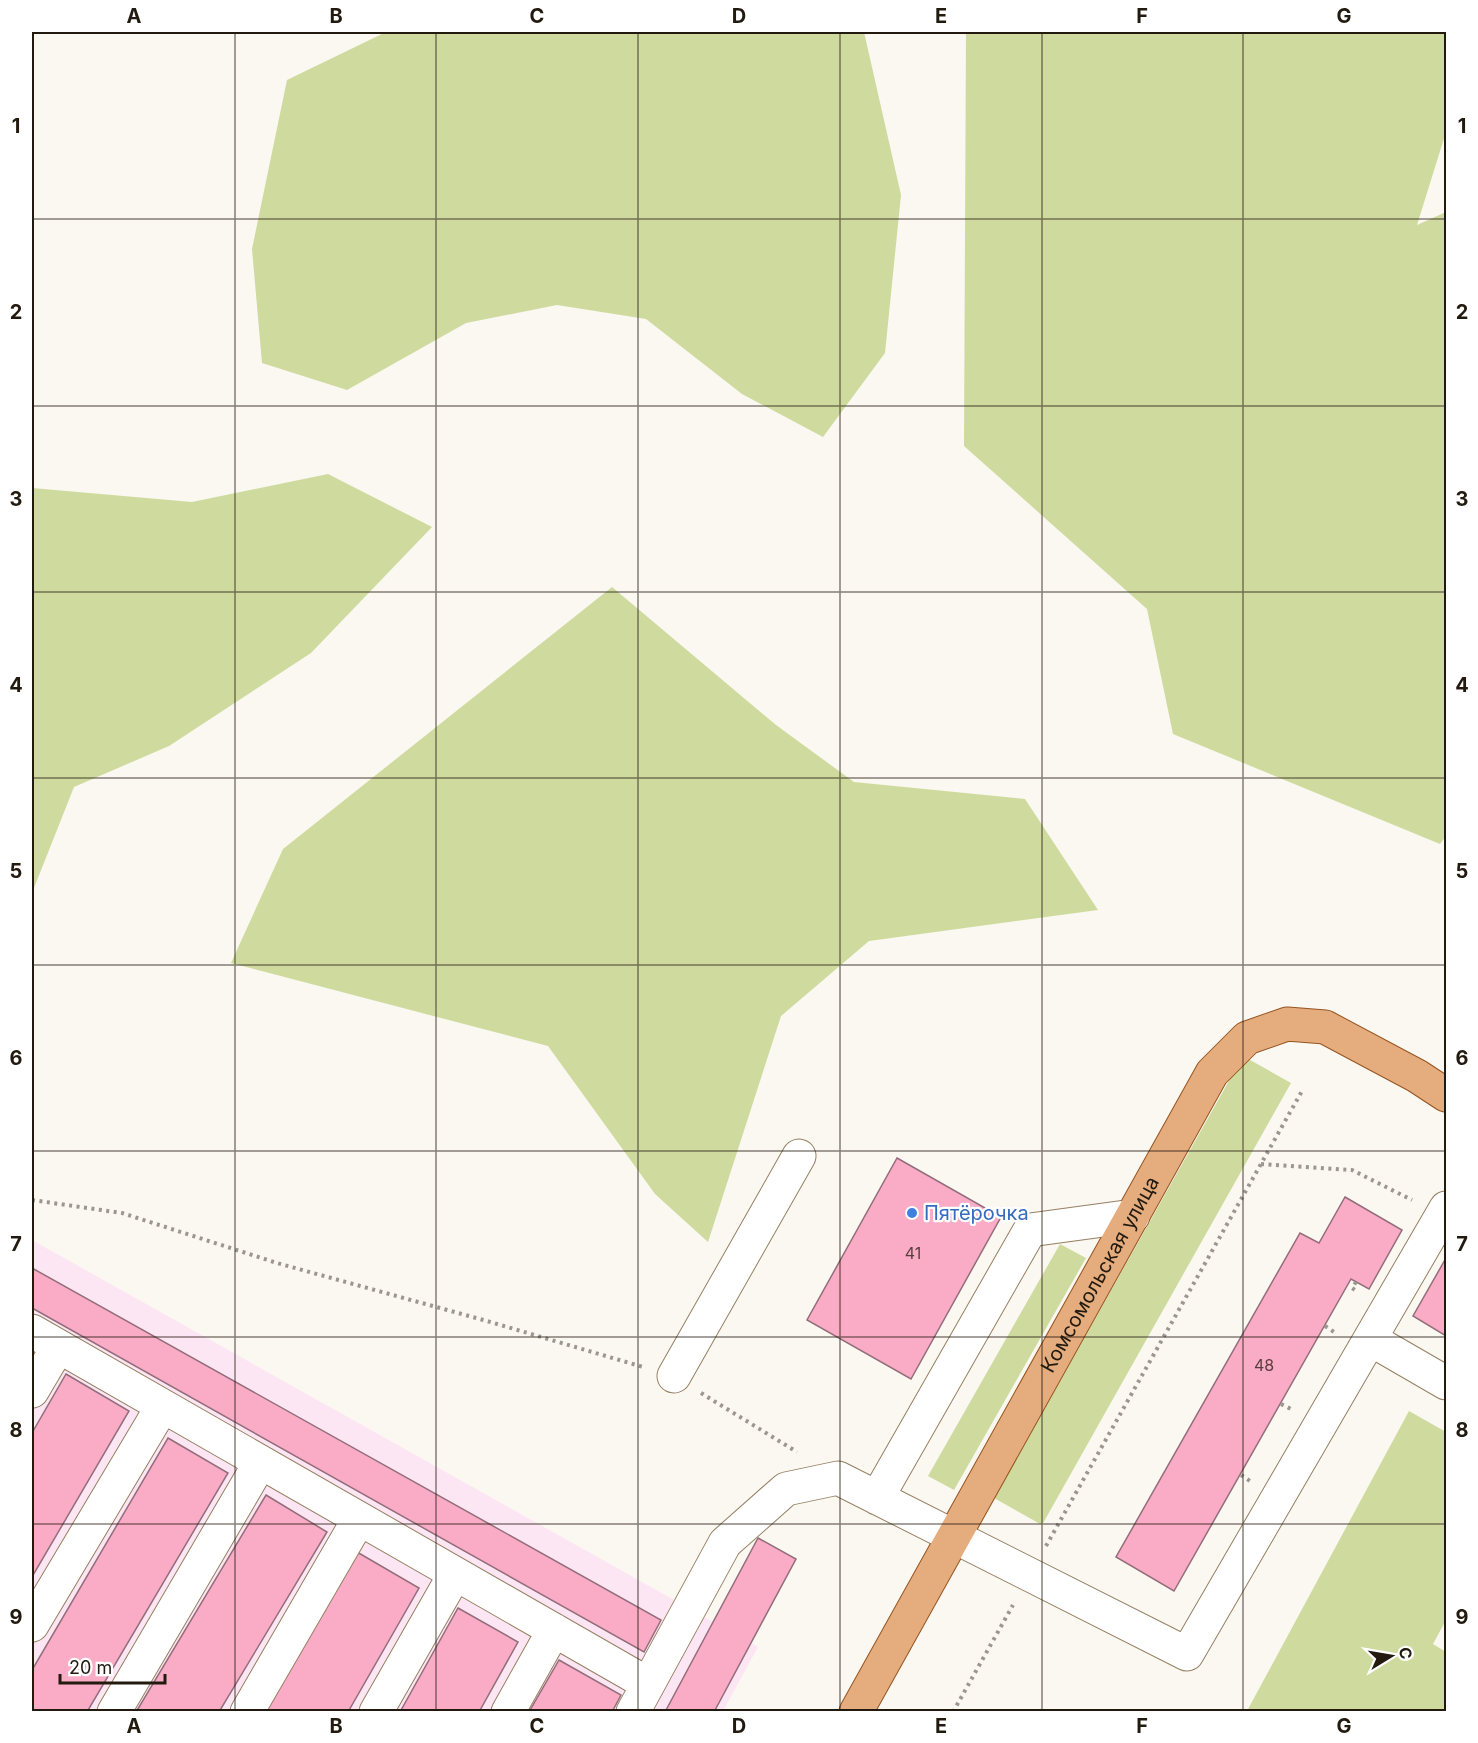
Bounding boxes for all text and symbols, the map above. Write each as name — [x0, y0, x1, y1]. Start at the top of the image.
text: A — [127, 4, 142, 28]
text: B — [329, 4, 343, 28]
text: C — [530, 4, 544, 28]
text: D — [732, 4, 746, 28]
text: E — [935, 4, 947, 28]
text: F — [1136, 4, 1148, 28]
text: G — [1336, 4, 1352, 28]
text: 1 — [12, 114, 20, 138]
text: 1 — [1458, 114, 1466, 138]
text: 2 — [10, 300, 22, 324]
text: 2 — [1456, 300, 1468, 324]
text: 3 — [10, 487, 22, 511]
text: 3 — [1456, 487, 1468, 511]
text: 4 — [9, 673, 23, 697]
text: 4 — [1455, 673, 1469, 697]
text: 5 — [10, 859, 22, 883]
text: 5 — [1456, 859, 1468, 883]
text: 6 — [10, 1046, 23, 1070]
text: 6 — [1456, 1046, 1469, 1070]
street label: Комсомольская улица — [1036, 1172, 1164, 1377]
place label: Пятёрочка — [924, 1201, 1029, 1225]
marker: Пятёрочка — [905, 1206, 919, 1220]
text: 7 — [10, 1232, 22, 1256]
text: 7 — [1456, 1232, 1468, 1256]
house number: 41 — [905, 1243, 921, 1263]
house number: 48 — [1254, 1355, 1274, 1375]
text: 8 — [9, 1418, 23, 1442]
text: 8 — [1455, 1418, 1469, 1442]
text: 9 — [10, 1605, 23, 1629]
text: 9 — [1456, 1605, 1469, 1629]
north arrow — [1361, 1626, 1421, 1686]
text: С — [1395, 1645, 1417, 1661]
scale bar — [60, 1647, 165, 1685]
text: 20 m — [69, 1657, 112, 1678]
text: A — [127, 1714, 142, 1738]
text: B — [329, 1714, 343, 1738]
text: C — [530, 1714, 544, 1738]
text: D — [732, 1714, 746, 1738]
text: E — [935, 1714, 947, 1738]
text: F — [1136, 1714, 1148, 1738]
text: G — [1336, 1714, 1352, 1738]

